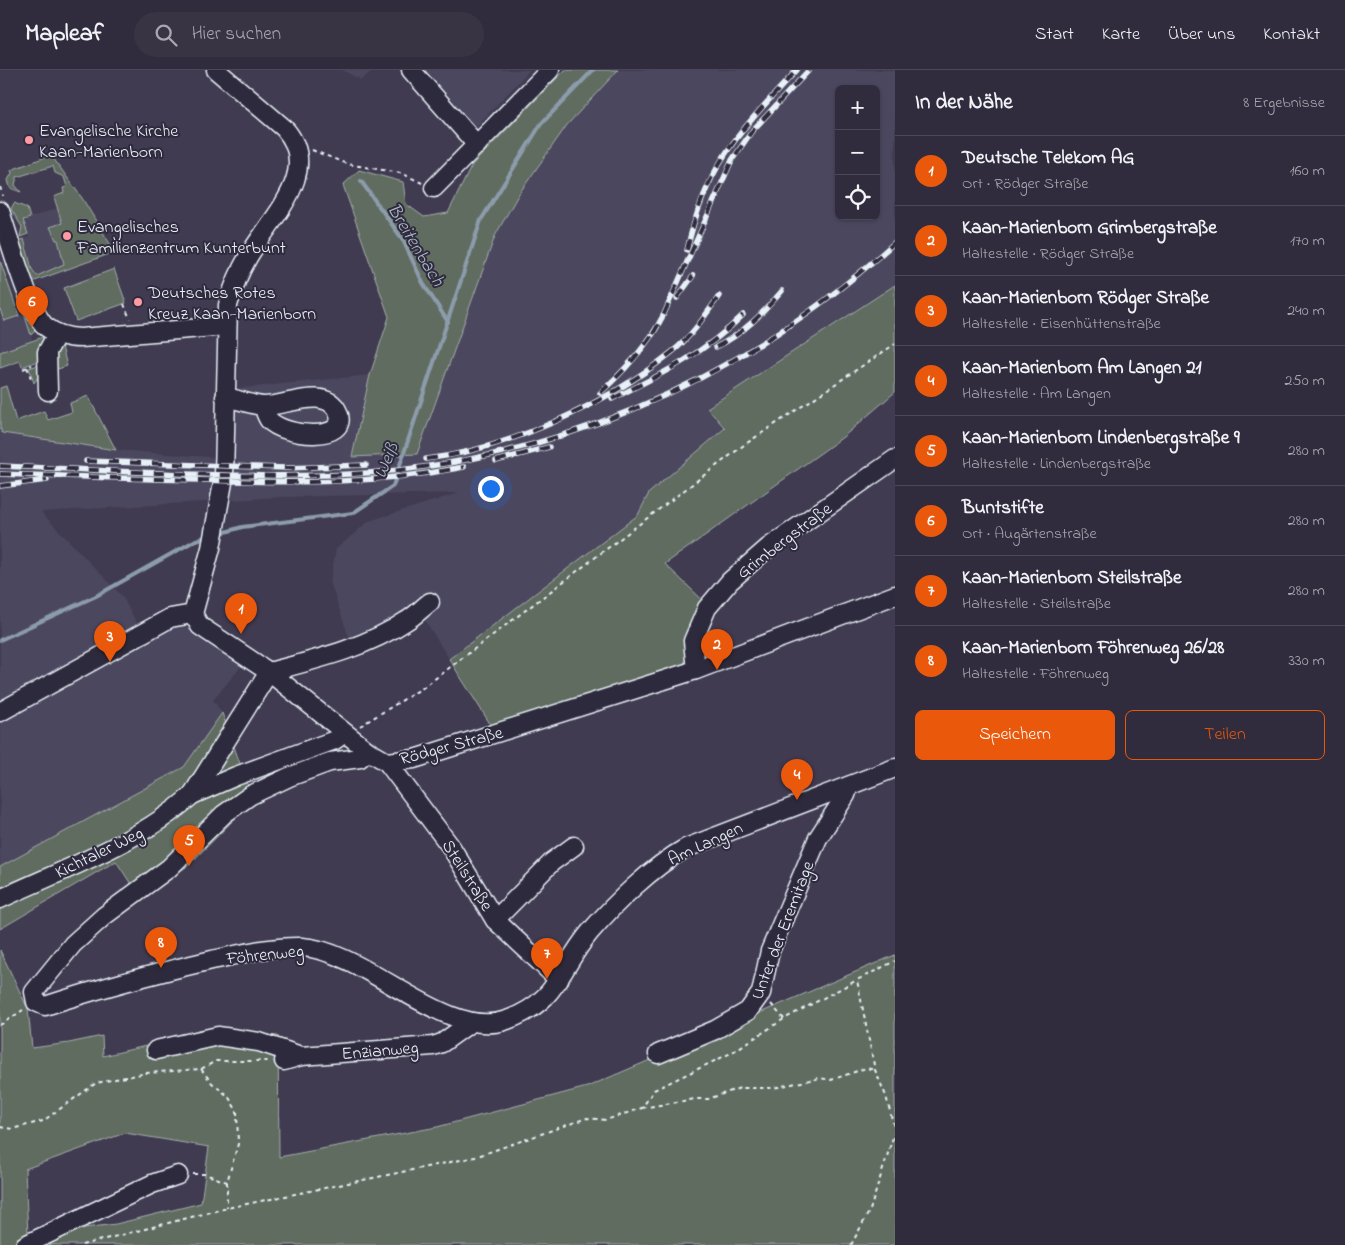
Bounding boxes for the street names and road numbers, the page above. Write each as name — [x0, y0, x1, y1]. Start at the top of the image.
street label: Grimbergstraße — [732, 497, 840, 587]
street label: Rödger Straße — [397, 720, 507, 774]
street label: Am Langen — [664, 816, 748, 874]
street label: Kichtaler Weg — [51, 821, 149, 887]
street label: Steilstraße — [434, 835, 499, 918]
street label: Unter der Eremitage — [745, 857, 824, 1004]
street label: Föhrenweg — [224, 939, 305, 974]
street label: Enzianweg — [341, 1036, 420, 1069]

